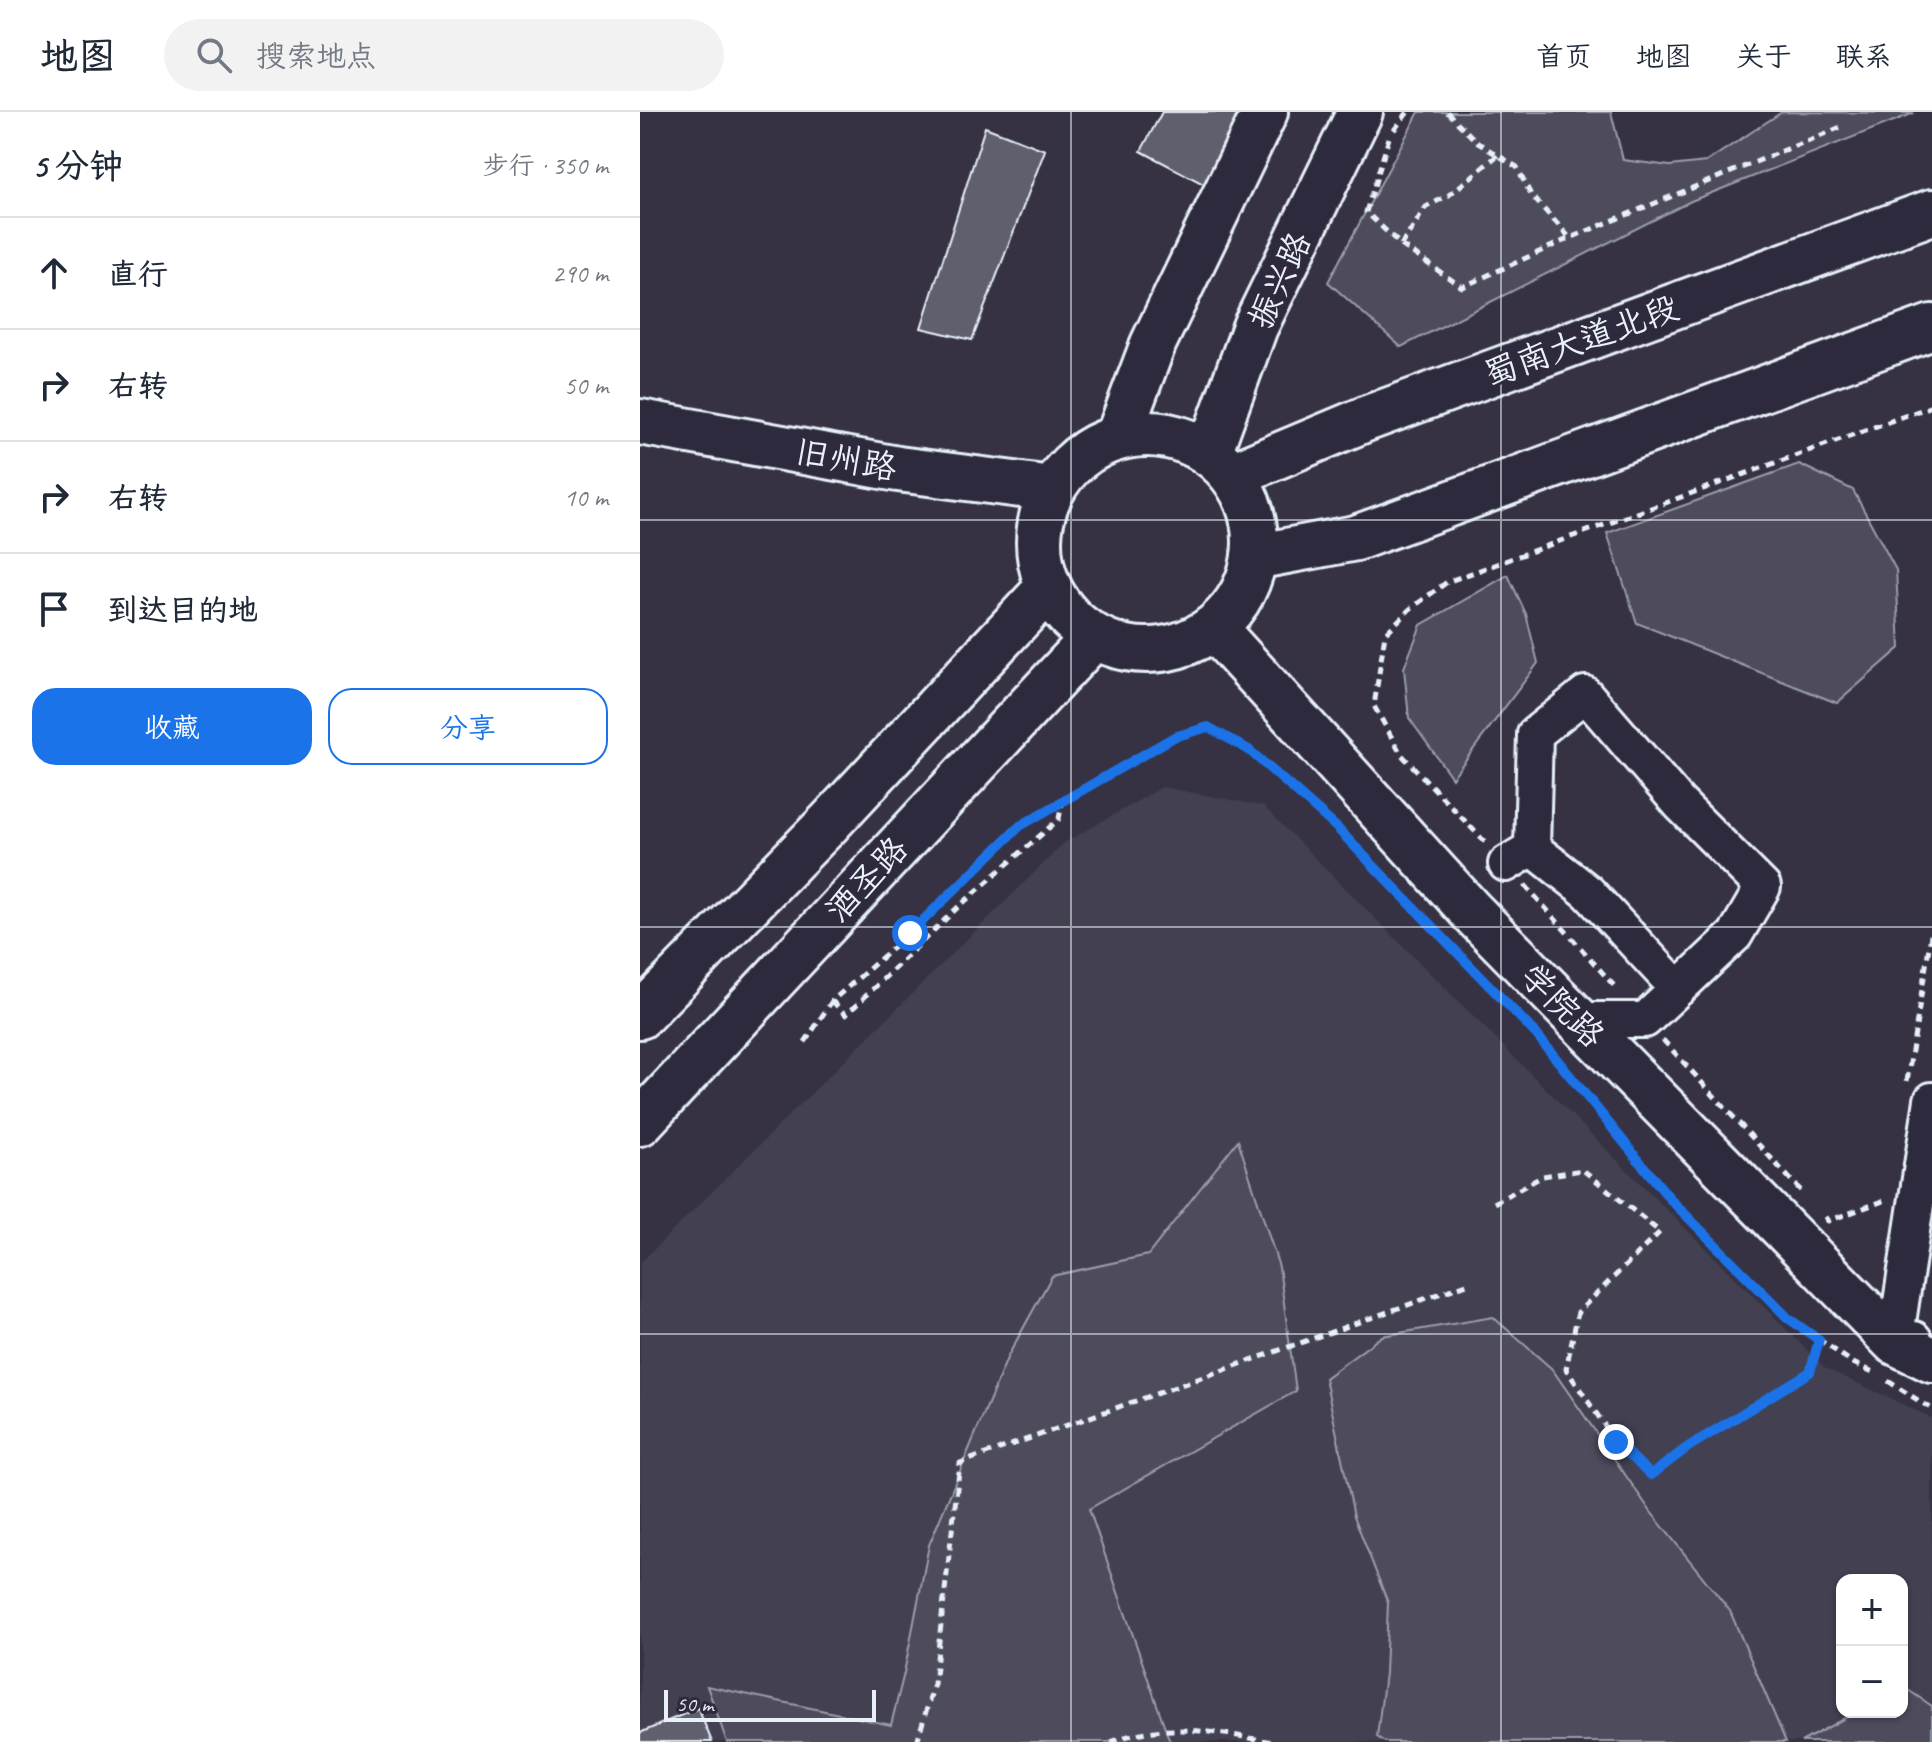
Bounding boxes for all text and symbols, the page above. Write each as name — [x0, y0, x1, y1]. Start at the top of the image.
search box — [164, 19, 724, 91]
text: 地图 — [40, 33, 116, 80]
icon: search — [192, 33, 236, 77]
text: 搜索地点 — [256, 37, 376, 75]
text: 首页 — [1536, 39, 1592, 74]
text: 地图 — [1636, 39, 1692, 74]
text: 关于 — [1736, 39, 1792, 74]
text: 联系 — [1836, 39, 1892, 74]
text: 5 分钟 — [32, 144, 123, 187]
text: 步行 · 350 m — [483, 149, 608, 182]
street label: 振兴路 — [1238, 225, 1320, 336]
icon: ahead — [32, 251, 76, 295]
text: 直行 — [108, 255, 168, 293]
text: 290 m — [552, 257, 608, 290]
street label: 蜀南大道北段 — [1478, 285, 1684, 396]
icon: right — [32, 363, 76, 407]
text: 右转 — [108, 367, 168, 405]
text: 50 m — [564, 369, 608, 402]
street label: 旧州路 — [792, 429, 900, 490]
icon: right — [32, 475, 76, 519]
text: 右转 — [108, 479, 168, 517]
text: 10 m — [564, 481, 608, 514]
icon: arrive — [32, 587, 76, 631]
text: 到达目的地 — [108, 591, 258, 629]
button: 收藏 — [32, 688, 312, 765]
button: 分享 — [328, 688, 608, 765]
street label: 酒圣路 — [816, 827, 917, 931]
route start — [892, 915, 928, 951]
street label: 学院路 — [1511, 954, 1614, 1057]
route end — [1598, 1424, 1634, 1460]
map controls — [1836, 1574, 1908, 1718]
button: + — [1836, 1574, 1908, 1646]
button: − — [1836, 1646, 1908, 1718]
scale bar — [664, 1686, 876, 1722]
text: 50 m — [676, 1690, 713, 1718]

